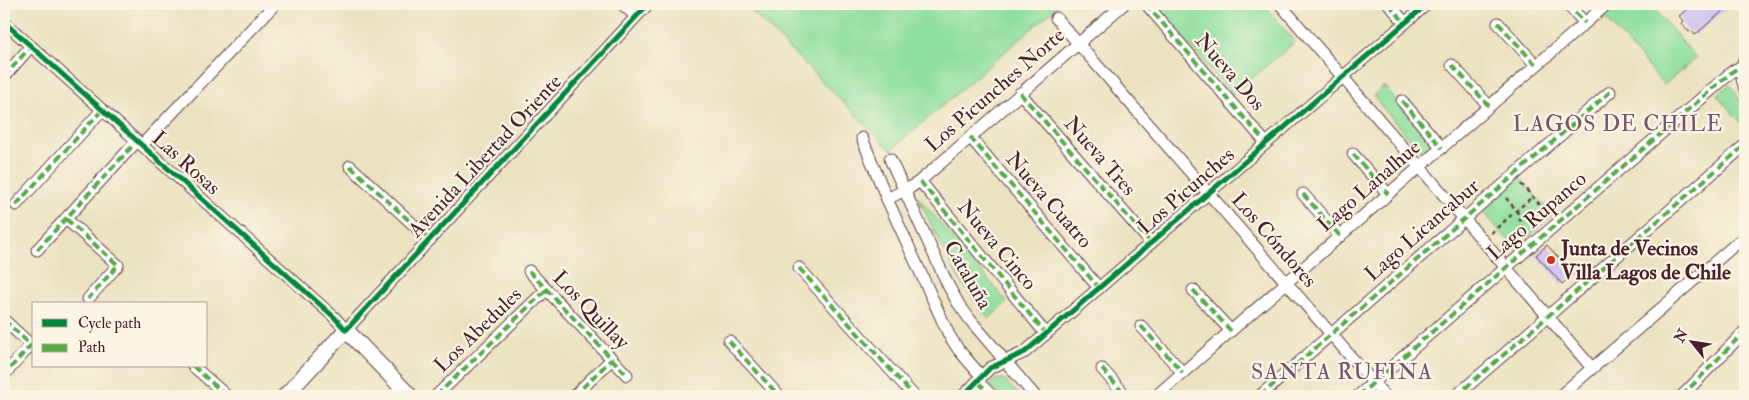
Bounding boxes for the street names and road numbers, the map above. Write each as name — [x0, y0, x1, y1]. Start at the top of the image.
street label: Los Picunches Norte — [920, 22, 1071, 158]
street label: Nueva Dos — [1189, 28, 1271, 116]
street label: Avenida Libertad Oriente — [402, 69, 568, 244]
street label: Nueva Tres — [1058, 111, 1142, 201]
street label: Las Rosas — [146, 125, 226, 201]
street label: Lago Lanalhue — [1312, 134, 1426, 238]
street label: Los Picunches — [1132, 141, 1240, 241]
street label: Nueva Cuatro — [1000, 146, 1098, 254]
street label: Lago Rupanco — [1482, 165, 1592, 267]
street label: Lago Licancabur — [1359, 173, 1485, 287]
street label: Los Cóndores — [1225, 187, 1323, 293]
street label: Nueva Cinco — [951, 194, 1043, 296]
street label: Cataluña — [938, 236, 999, 315]
street label: Los Quillay — [547, 265, 636, 356]
street label: Los Abedules — [428, 281, 528, 379]

